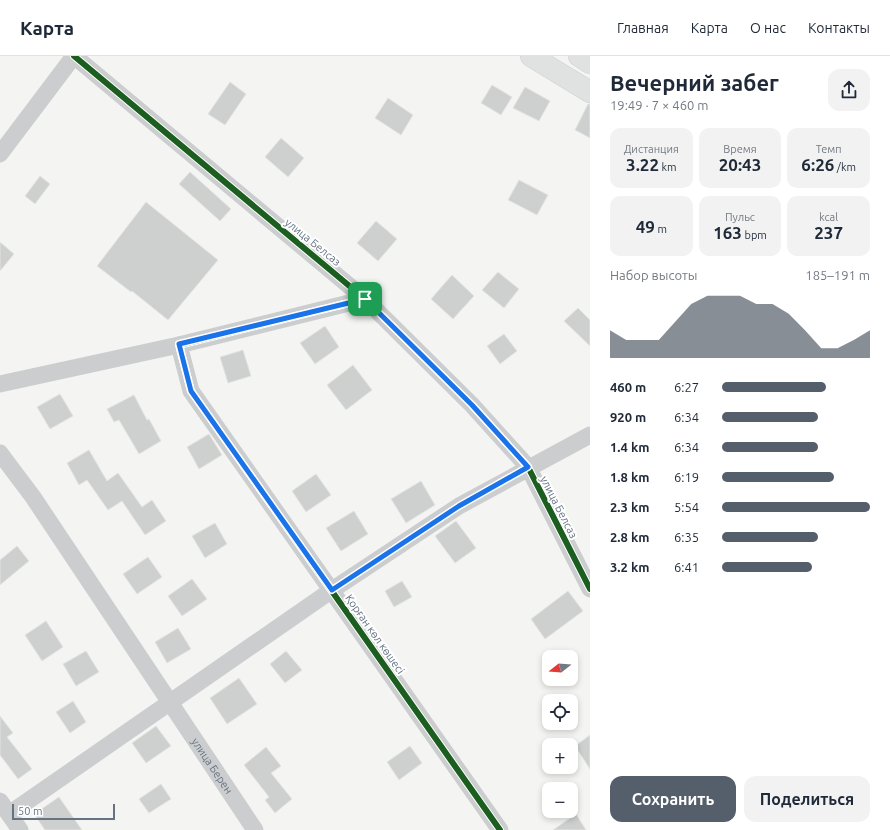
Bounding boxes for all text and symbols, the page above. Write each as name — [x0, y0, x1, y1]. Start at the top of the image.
text: Карта — [20, 17, 74, 39]
text: Главная — [617, 20, 669, 36]
text: Карта — [691, 20, 728, 36]
text: О нас — [750, 20, 786, 36]
text: Контакты — [808, 20, 870, 36]
button: share — [828, 69, 870, 111]
text: Вечерний забег — [610, 70, 779, 95]
text: 19:49 · 7 × 460 m — [610, 98, 709, 112]
text: Дистанция — [624, 143, 679, 155]
text: Время — [723, 143, 757, 155]
text: Темп — [816, 143, 842, 155]
text: 3.22 — [626, 155, 659, 174]
text: 20:43 — [719, 155, 761, 174]
text: 6:26 — [801, 155, 834, 174]
text: km — [659, 161, 677, 173]
text: /km — [834, 161, 856, 173]
text: Пульс — [725, 211, 755, 223]
text: kcal — [819, 211, 838, 223]
street label: улица Белсаз — [283, 216, 343, 268]
text: 49 — [636, 217, 655, 236]
text: m — [655, 223, 667, 235]
text: 163 — [713, 223, 742, 242]
text: 237 — [814, 223, 843, 242]
text: bpm — [742, 229, 767, 241]
text: Набор высоты — [610, 268, 697, 282]
text: 185–191 m — [805, 268, 870, 282]
pin — [348, 282, 382, 316]
icon: arrive — [354, 288, 376, 310]
text: 460 m — [610, 380, 646, 394]
text: 6:27 — [674, 380, 699, 394]
text: 920 m — [610, 410, 646, 424]
text: 6:34 — [674, 410, 699, 424]
text: 1.4 km — [610, 440, 649, 454]
text: 6:34 — [674, 440, 699, 454]
text: 1.8 km — [610, 470, 649, 484]
text: 6:19 — [674, 470, 699, 484]
street label: улица Белсаз — [538, 474, 580, 540]
text: 2.3 km — [610, 500, 649, 514]
text: 5:54 — [674, 500, 699, 514]
text: 2.8 km — [610, 530, 649, 544]
text: 6:35 — [674, 530, 699, 544]
text: 3.2 km — [610, 560, 649, 574]
text: 6:41 — [674, 560, 699, 574]
street label: Қорған көл көшесі — [343, 592, 407, 676]
north arrow — [542, 650, 578, 686]
map controls — [542, 650, 578, 818]
button: locate — [542, 694, 578, 730]
street label: улица Берен — [189, 736, 235, 796]
button: + — [542, 738, 578, 774]
button: Сохранить — [610, 776, 736, 822]
button: Поделиться — [744, 776, 870, 822]
button: − — [542, 782, 578, 818]
scale bar — [12, 802, 115, 821]
text: 50 m — [18, 805, 42, 817]

